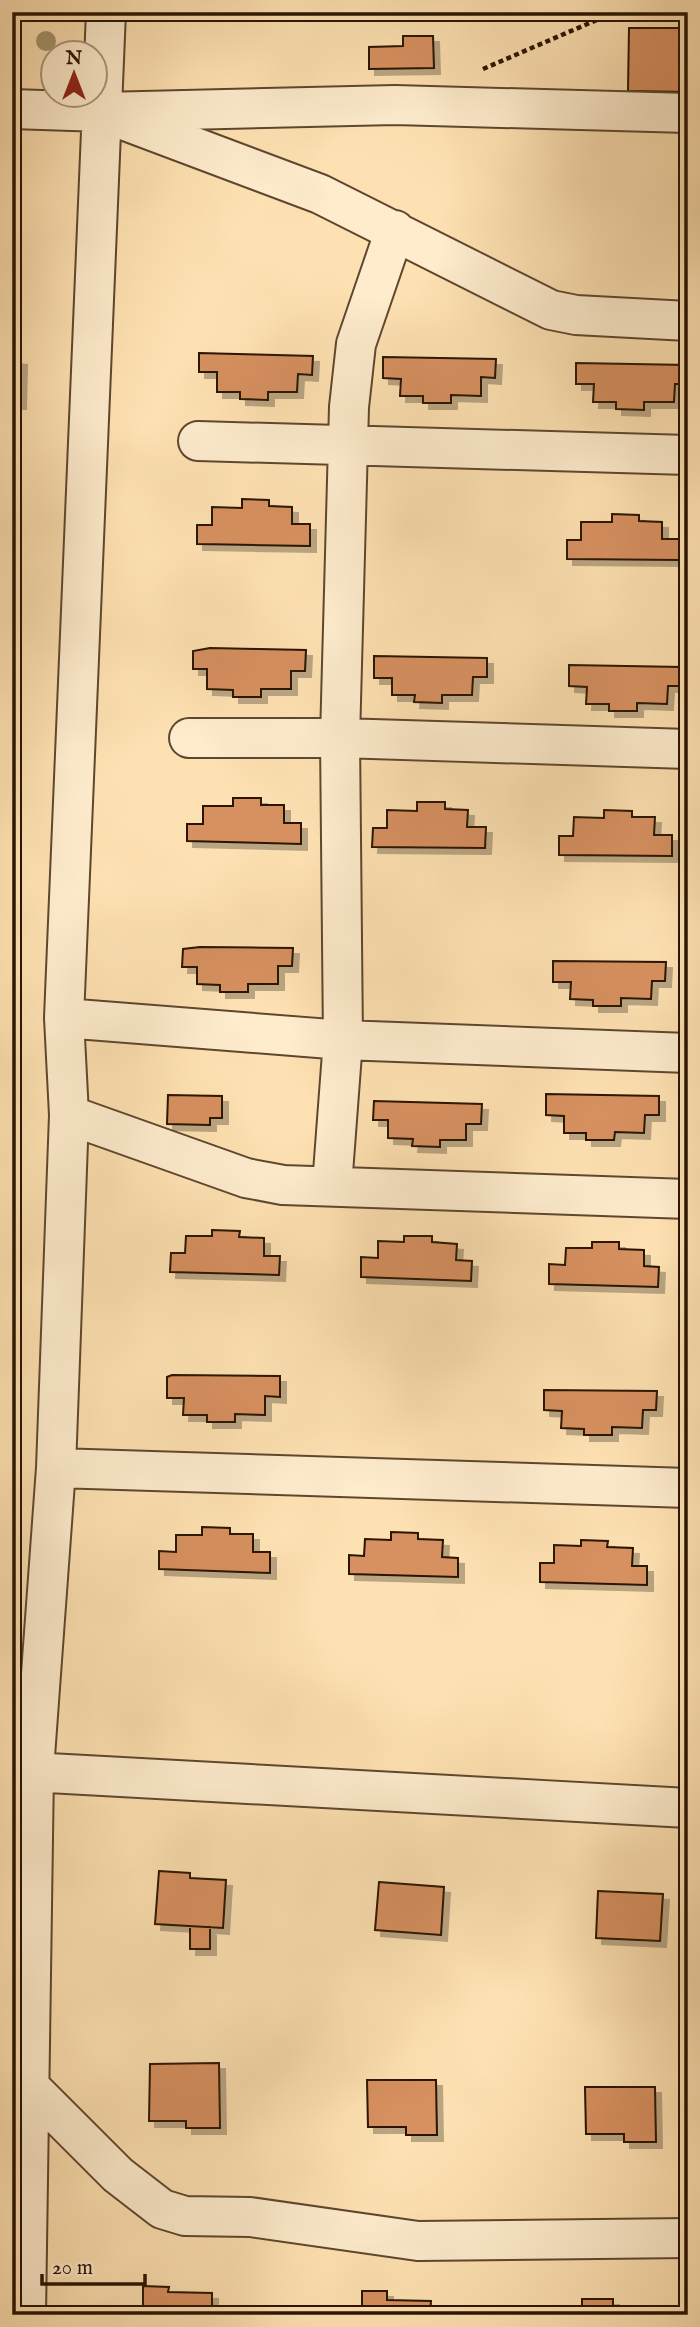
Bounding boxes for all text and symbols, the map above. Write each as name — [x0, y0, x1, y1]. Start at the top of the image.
north arrow — [38, 38, 108, 108]
text: N — [65, 47, 83, 71]
scale bar — [42, 2243, 145, 2287]
text: 20 m — [52, 2255, 93, 2282]

